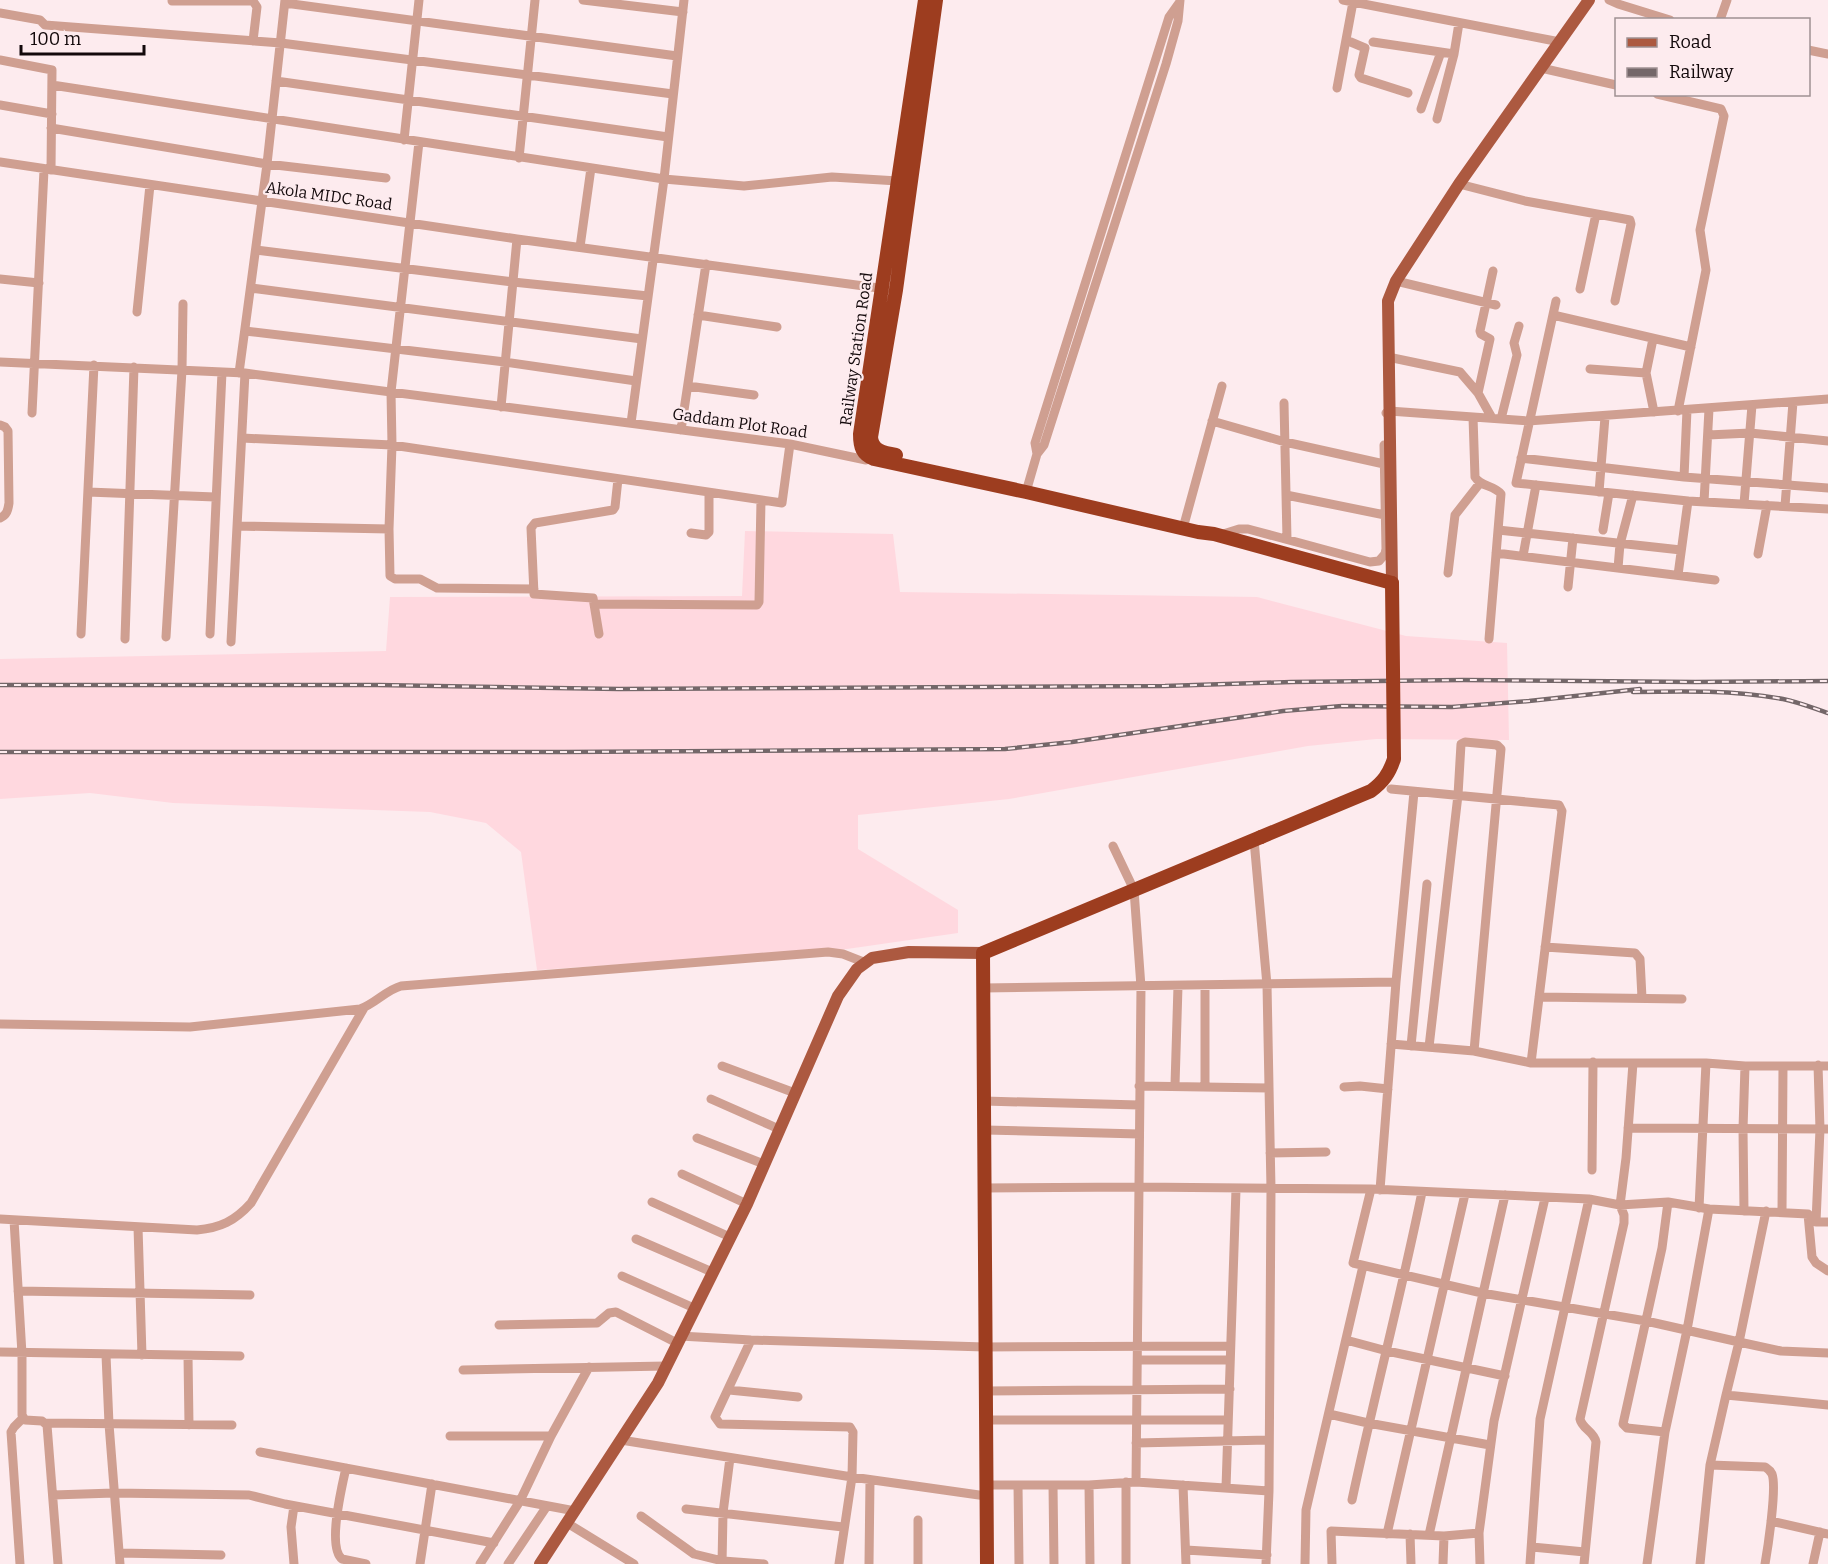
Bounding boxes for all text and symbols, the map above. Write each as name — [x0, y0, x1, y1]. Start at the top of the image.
scale bar — [21, 18, 144, 56]
legend — [1615, 18, 1810, 96]
text: 100 m — [30, 28, 81, 50]
text: Road — [1669, 31, 1712, 53]
text: Railway — [1669, 61, 1734, 83]
street label: Akola MIDC Road — [264, 178, 394, 214]
street label: Railway Station Road — [836, 270, 876, 427]
street label: Gaddam Plot Road — [671, 404, 809, 442]

